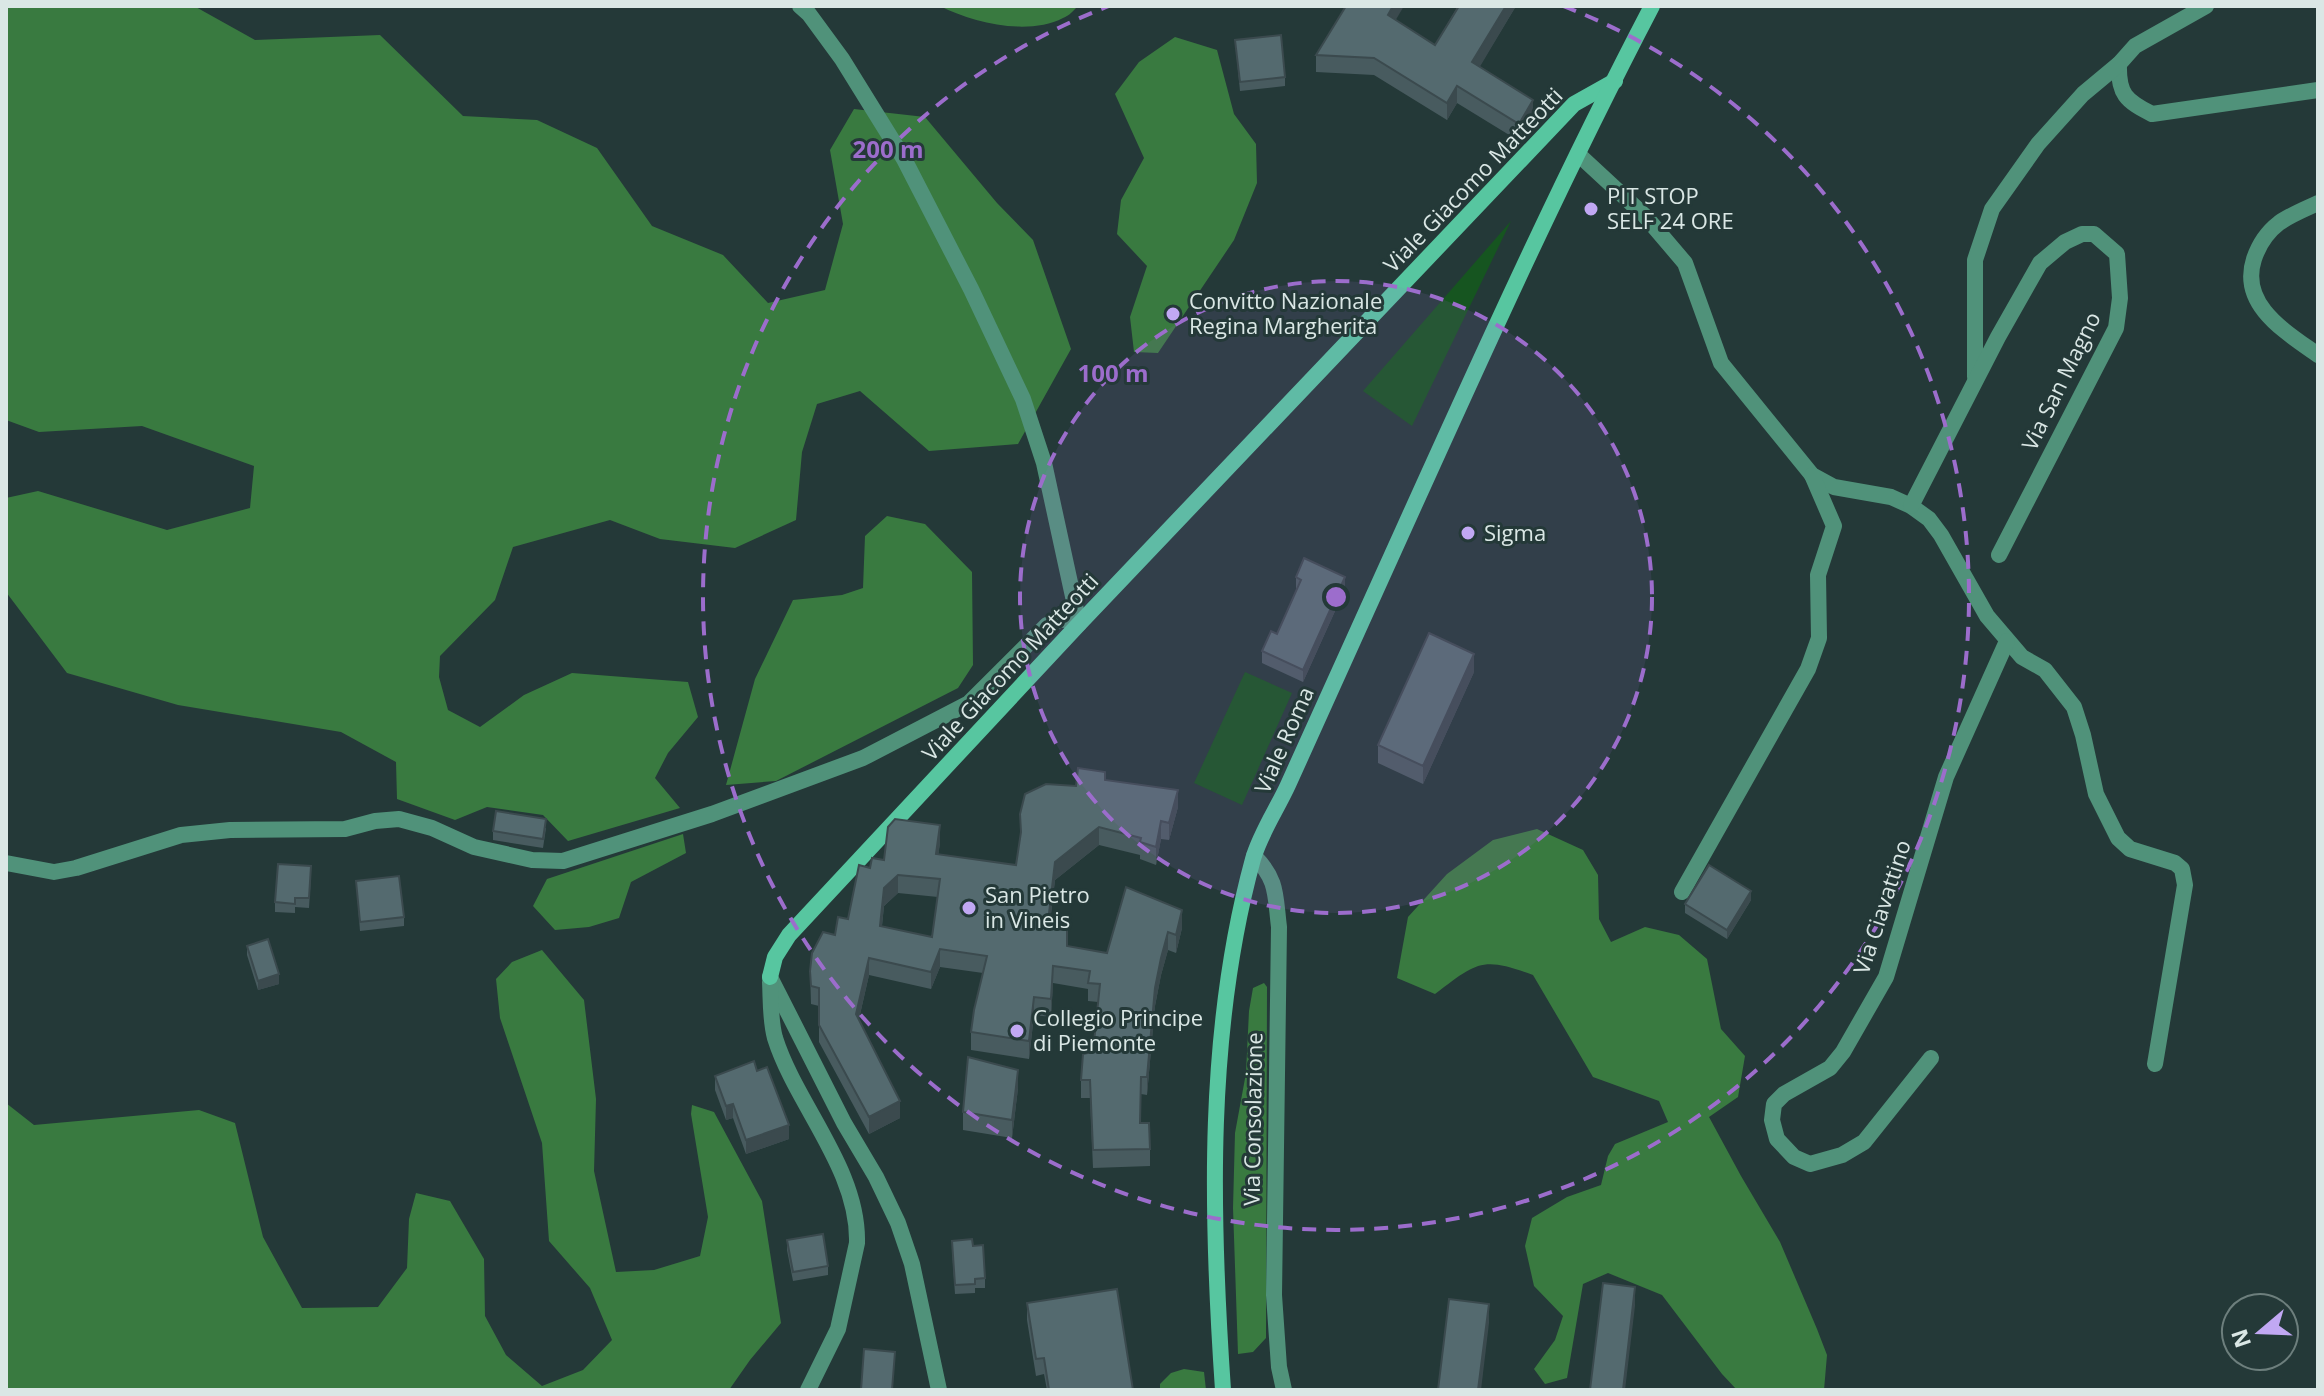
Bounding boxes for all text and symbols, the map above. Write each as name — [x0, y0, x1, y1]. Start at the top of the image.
street label: Viale Giacomo Matteotti — [1376, 80, 1568, 278]
text: 200 m — [853, 132, 923, 165]
place label: PIT STOP SELF 24 ORE — [1607, 180, 1734, 235]
marker: PIT STOP SELF 24 ORE — [1582, 200, 1600, 218]
place label: Convitto Nazionale Regina Margherita — [1189, 285, 1382, 340]
marker: Convitto Nazionale Regina Margherita — [1164, 305, 1182, 323]
street label: Via San Magno — [2014, 306, 2107, 455]
text: 100 m — [1078, 356, 1148, 389]
place label: Sigma — [1484, 517, 1546, 547]
marker: Sigma — [1459, 524, 1477, 542]
street label: Viale Giacomo Matteotti — [914, 566, 1104, 766]
centre of rings — [1322, 583, 1350, 611]
street label: Viale Roma — [1246, 681, 1320, 798]
street label: Via Ciavattino — [1845, 836, 1917, 978]
place label: San Pietro in Vineis — [985, 879, 1090, 934]
marker: San Pietro in Vineis — [960, 899, 978, 917]
place label: Collegio Principe di Piemonte — [1033, 1002, 1203, 1057]
marker: Collegio Principe di Piemonte — [1008, 1022, 1026, 1040]
street label: Via Consolazione — [1235, 1032, 1269, 1206]
north arrow — [2220, 1292, 2300, 1372]
text: N — [2223, 1325, 2257, 1352]

